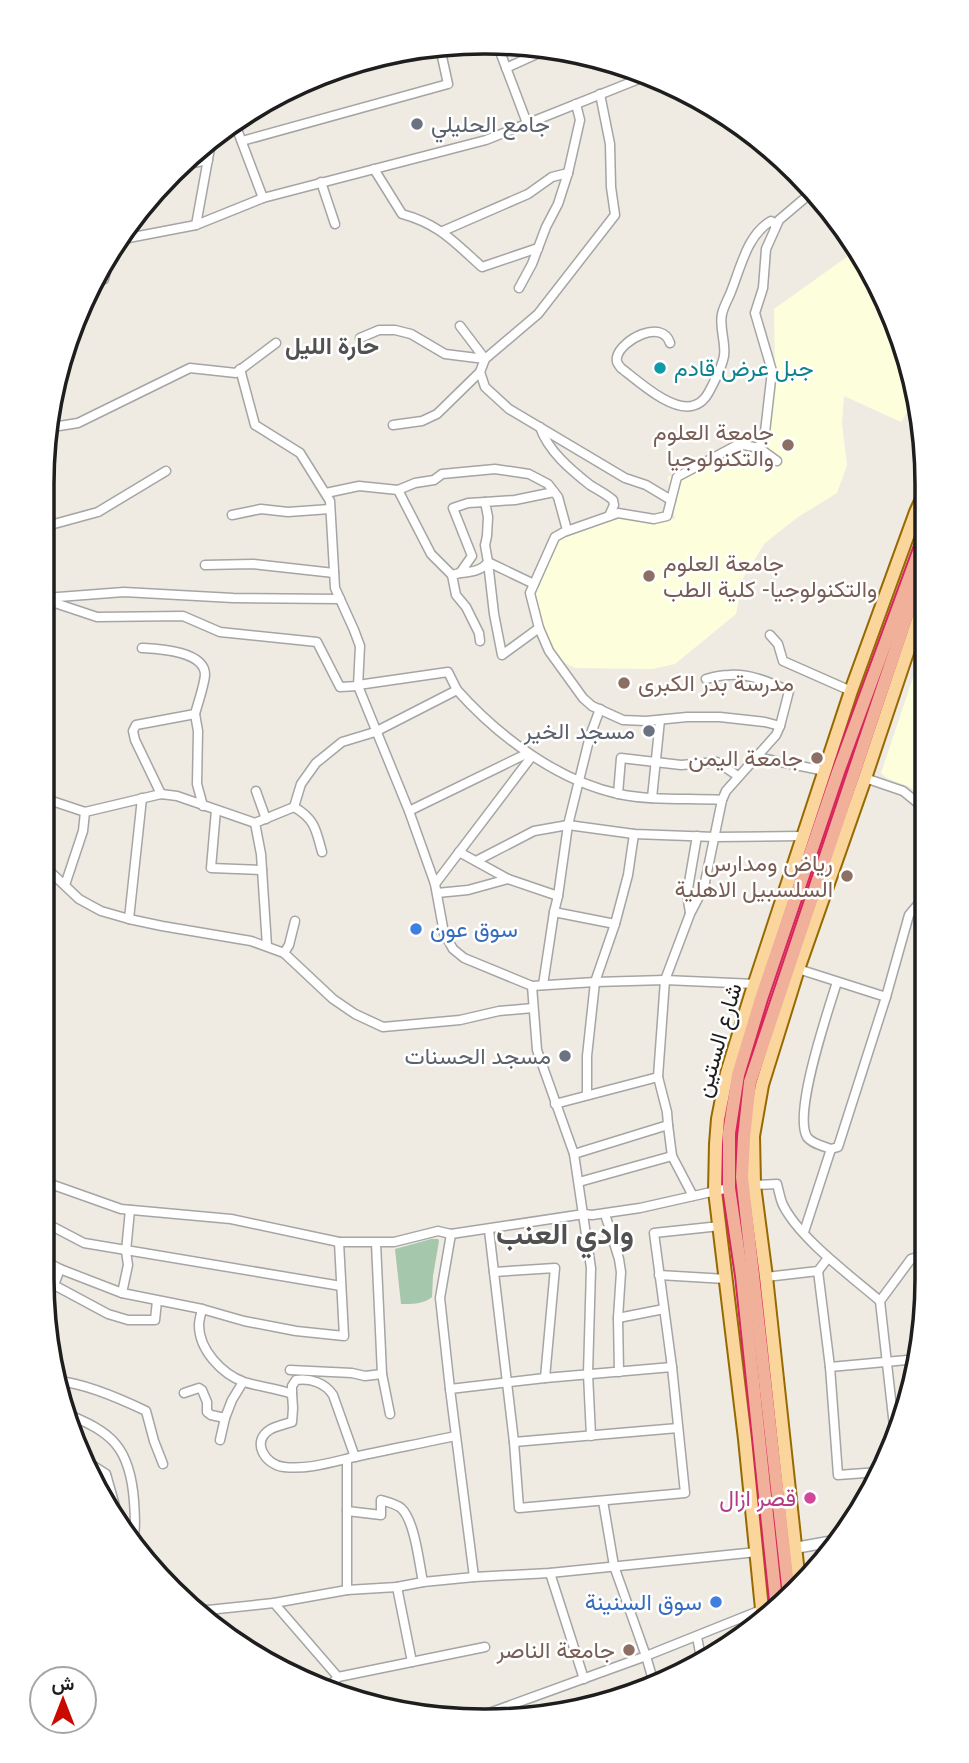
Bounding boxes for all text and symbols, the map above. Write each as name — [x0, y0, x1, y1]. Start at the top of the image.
place label: جامع الحليلي — [431, 109, 550, 143]
marker: جامع الحليلي — [409, 116, 425, 132]
district label: حارة الليل — [285, 330, 379, 361]
place label: جبل عرض قادم — [674, 353, 814, 383]
marker: جبل عرض قادم — [652, 360, 668, 376]
place label: جامعة العلوم والتكنولوجيا — [653, 417, 774, 473]
marker: جامعة العلوم والتكنولوجيا — [780, 437, 796, 453]
place label: جامعة العلوم والتكنولوجيا- كلية الطب — [663, 548, 877, 604]
marker: جامعة العلوم والتكنولوجيا- كلية الطب — [641, 568, 657, 584]
place label: مدرسة بدر الكبرى — [638, 668, 794, 698]
marker: مدرسة بدر الكبرى — [616, 675, 632, 691]
place label: مسجد الخير — [523, 716, 635, 746]
marker: مسجد الخير — [641, 723, 657, 739]
place label: جامعة اليمن — [688, 743, 803, 772]
marker: جامعة اليمن — [809, 750, 825, 766]
place label: رياض ومدارس السلسبيل الاهلية — [675, 848, 833, 903]
marker: رياض ومدارس السلسبيل الاهلية — [839, 868, 855, 884]
place label: سوق عون — [430, 914, 518, 944]
marker: سوق عون — [408, 921, 424, 937]
street label: شارع الستين — [687, 979, 750, 1101]
place label: مسجد الحسنات — [405, 1041, 551, 1069]
marker: مسجد الحسنات — [557, 1048, 573, 1064]
district label: وادي العنب — [496, 1214, 634, 1259]
place label: قصر ازال — [719, 1483, 796, 1513]
marker: قصر ازال — [802, 1490, 818, 1506]
place label: سوق السنينة — [585, 1587, 702, 1617]
marker: سوق السنينة — [708, 1594, 724, 1610]
place label: جامعة الناصر — [495, 1635, 615, 1665]
marker: جامعة الناصر — [621, 1642, 637, 1658]
north arrow — [28, 1665, 98, 1735]
text: ش — [52, 1671, 75, 1695]

